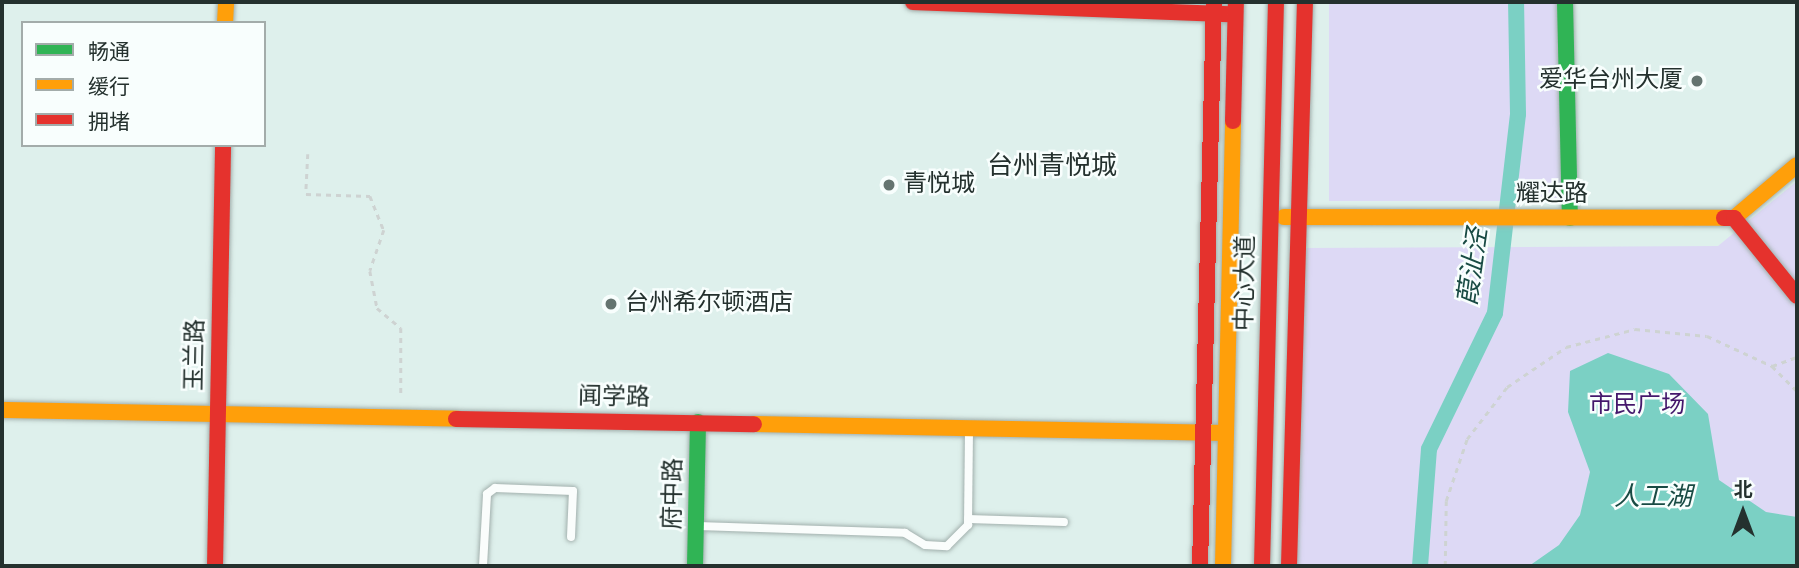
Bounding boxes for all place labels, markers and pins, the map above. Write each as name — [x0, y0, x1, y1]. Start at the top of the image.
place label: 爱华台州大厦 — [1539, 67, 1683, 95]
marker: 爱华台州大厦 — [1689, 73, 1705, 89]
place label: 青悦城 — [903, 171, 975, 199]
marker: 青悦城 — [881, 177, 897, 193]
place label: 台州希尔顿酒店 — [625, 290, 793, 318]
marker: 台州希尔顿酒店 — [603, 296, 619, 312]

